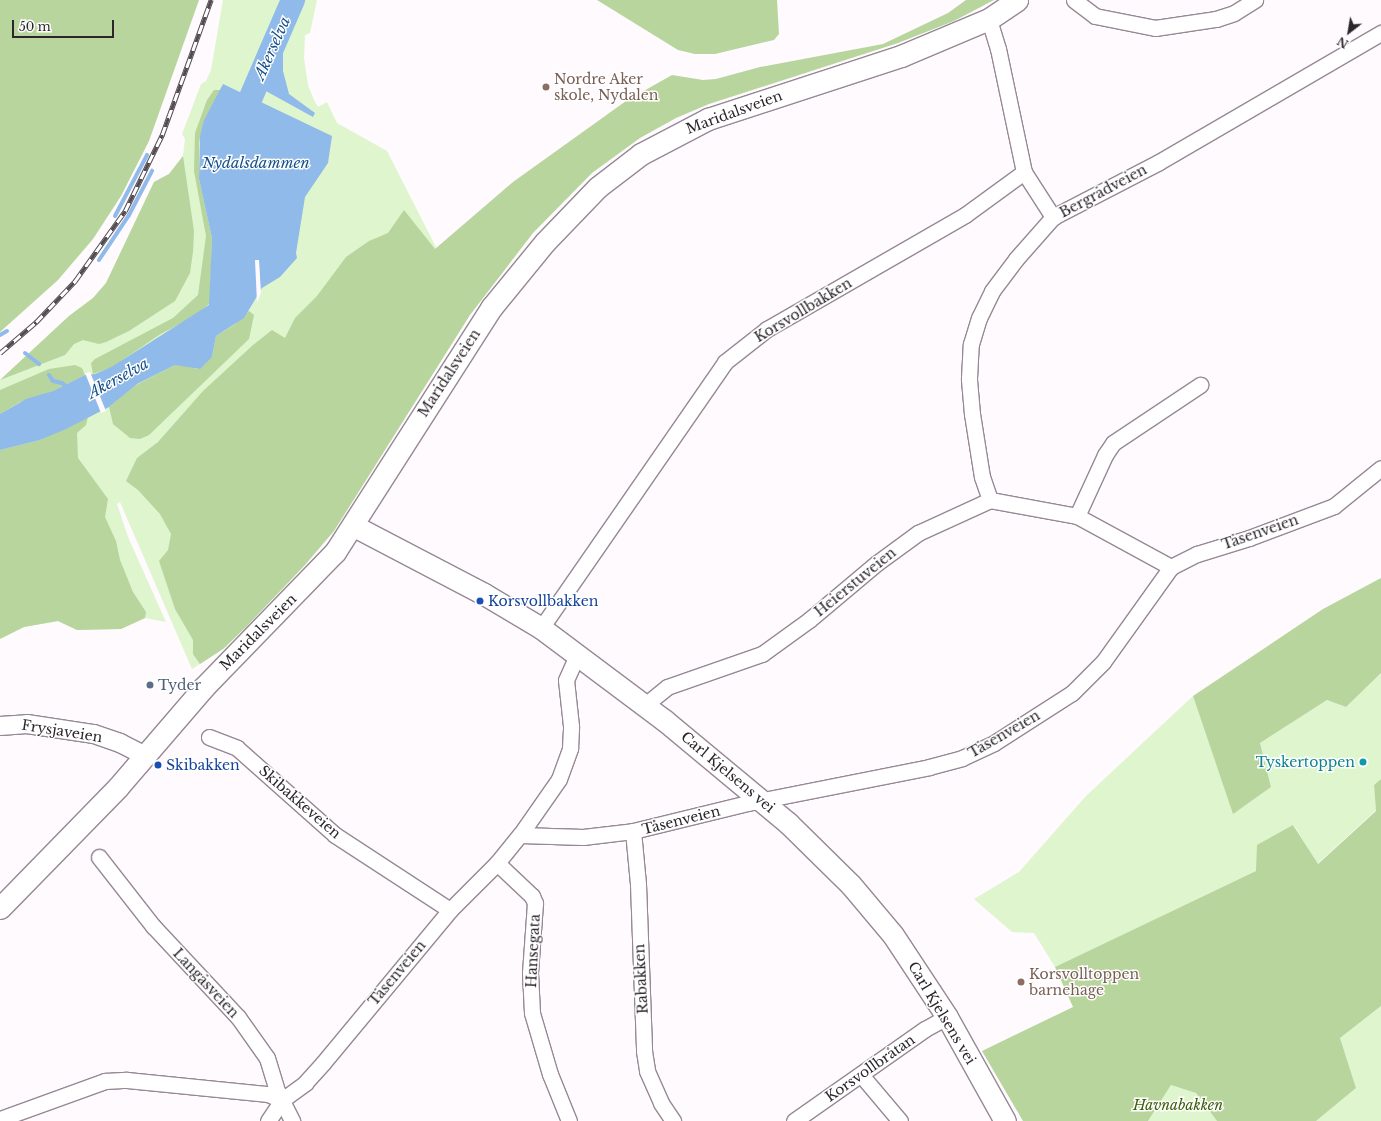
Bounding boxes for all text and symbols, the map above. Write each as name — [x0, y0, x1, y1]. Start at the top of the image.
scale bar — [14, 12, 116, 38]
north arrow — [1329, 12, 1369, 52]
water label: Akerselva — [250, 14, 294, 82]
text: 50 m — [19, 19, 51, 34]
text: N — [1335, 34, 1351, 51]
place label: Nordre Aker skole, Nydalen — [554, 71, 658, 104]
marker: Nordre Aker skole, Nydalen — [541, 82, 551, 92]
street label: Maridalsveien — [684, 87, 784, 137]
water label: Nydalsdammen — [202, 154, 310, 172]
street label: Bergrådveien — [1057, 161, 1149, 221]
street label: Korsvollbakken — [751, 274, 855, 346]
street label: Maridalsveien — [414, 326, 484, 420]
water label: Akerselva — [84, 354, 152, 402]
street label: Tåsenveien — [1219, 511, 1301, 553]
street label: Heierstuveien — [811, 544, 899, 620]
street label: Maridalsveien — [216, 590, 300, 674]
place label: Korsvollbakken — [488, 593, 598, 609]
marker: Korsvollbakken — [475, 596, 485, 606]
place label: Tyder — [158, 677, 201, 693]
marker: Tyder — [145, 680, 155, 690]
street label: Tåsenveien — [965, 707, 1043, 761]
street label: Frysjaveien — [20, 716, 104, 746]
street label: Carl Kjelsens vei — [678, 728, 778, 816]
place label: Tyskertoppen — [1256, 754, 1355, 770]
place label: Skibakken — [166, 757, 240, 773]
marker: Tyskertoppen — [1358, 757, 1368, 767]
marker: Skibakken — [153, 760, 163, 770]
street label: Skibakkeveien — [256, 762, 344, 842]
street label: Tåsenveien — [640, 802, 722, 838]
street label: Hansegata — [523, 914, 543, 988]
street label: Tåsenveien — [365, 937, 429, 1009]
street label: Rabakken — [631, 944, 651, 1014]
street label: Langåsveien — [170, 945, 242, 1021]
street label: Carl Kjelsens vei — [905, 958, 979, 1068]
place label: Korsvolltoppen barnehage — [1029, 966, 1139, 998]
marker: Korsvolltoppen barnehage — [1016, 977, 1026, 987]
street label: Korsvollbråtan — [822, 1031, 918, 1105]
park label: Havnabakken — [1133, 1097, 1223, 1113]

